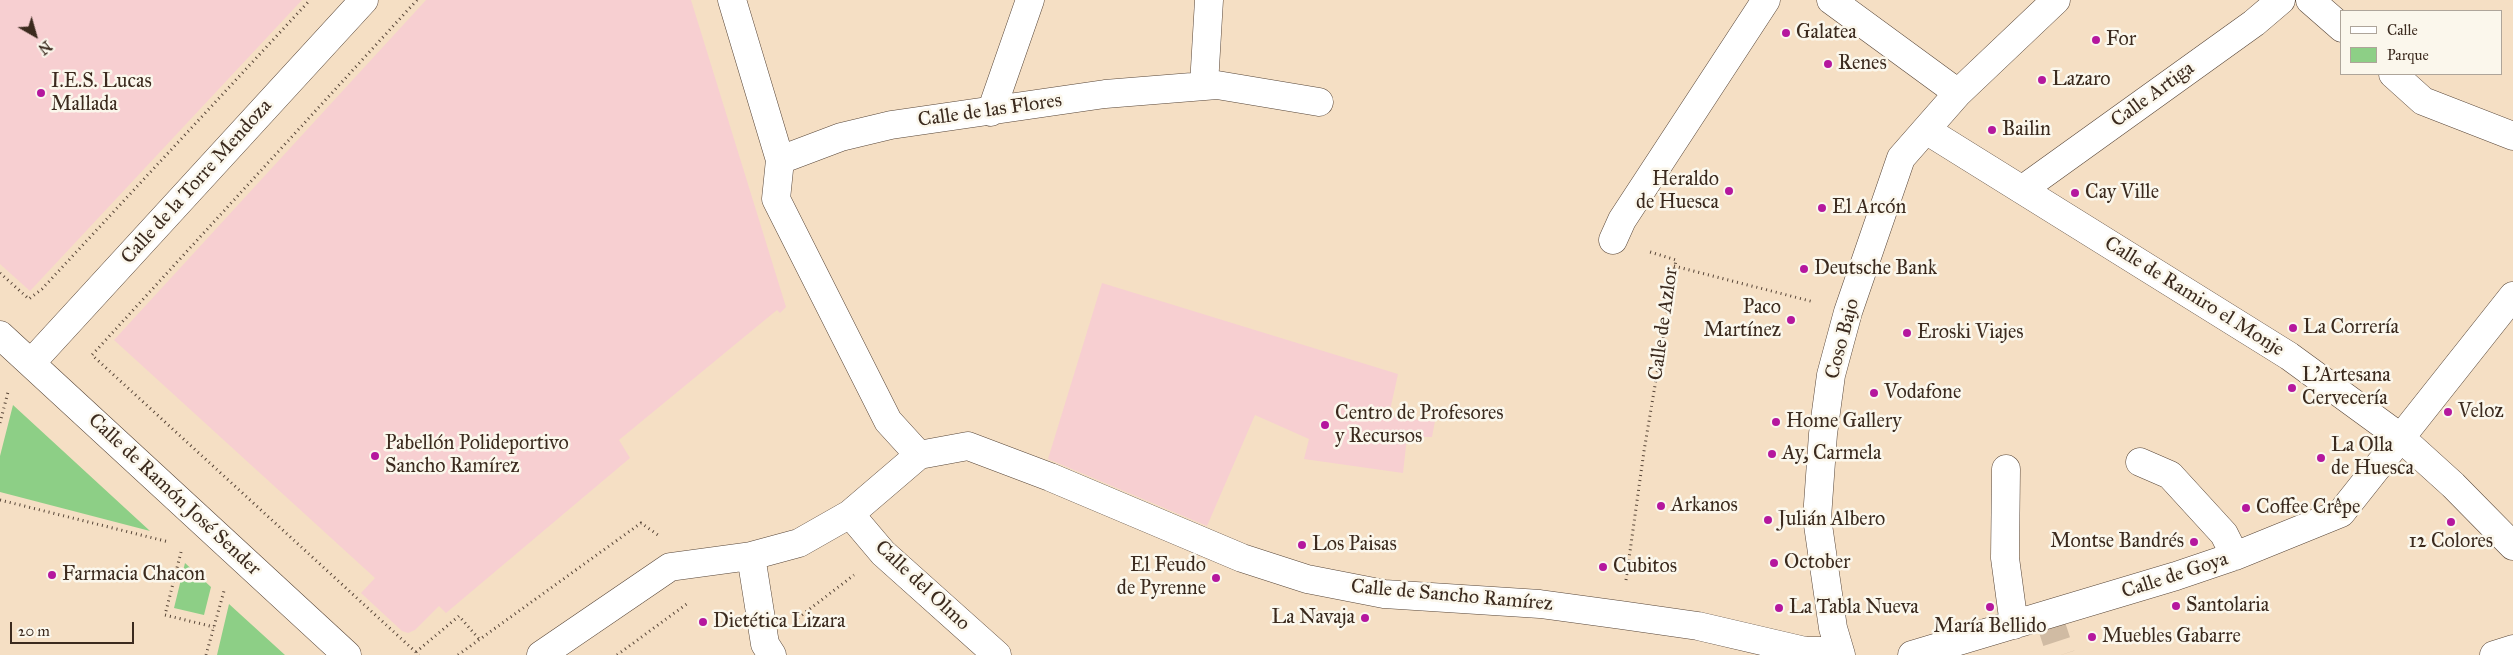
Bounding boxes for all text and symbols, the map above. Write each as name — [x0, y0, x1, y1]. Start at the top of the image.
north arrow — [10, 10, 60, 60]
legend — [2340, 10, 2503, 75]
place label: Galatea — [1796, 21, 1857, 45]
text: Calle — [2387, 21, 2418, 39]
marker: Galatea — [1780, 27, 1792, 39]
place label: For — [2106, 28, 2136, 52]
marker: For — [2090, 34, 2102, 46]
text: N — [35, 37, 54, 58]
text: Parque — [2387, 46, 2429, 64]
place label: Renes — [1838, 52, 1887, 76]
street label: Calle Artiga — [2107, 57, 2199, 133]
marker: Renes — [1822, 58, 1834, 70]
place label: Lazaro — [2052, 68, 2111, 92]
place label: I.E.S. Lucas Mallada — [51, 70, 152, 117]
marker: Lazaro — [2036, 74, 2048, 86]
marker: I.E.S. Lucas Mallada — [35, 87, 47, 99]
street label: Calle de las Flores — [916, 89, 1064, 133]
street label: Calle de la Torre Mendoza — [117, 95, 277, 269]
place label: Bailin — [2002, 118, 2051, 142]
marker: Bailin — [1986, 124, 1998, 136]
place label: Heraldo de Huesca — [1636, 168, 1719, 215]
place label: Cay Ville — [2085, 181, 2159, 205]
marker: Heraldo de Huesca — [1723, 185, 1735, 197]
marker: Cay Ville — [2069, 187, 2081, 199]
place label: El Arcón — [1832, 196, 1906, 220]
marker: El Arcón — [1816, 202, 1828, 214]
street label: Calle de Ramiro el Monje — [2100, 232, 2288, 362]
place label: Deutsche Bank — [1814, 257, 1937, 281]
marker: Deutsche Bank — [1798, 263, 1810, 275]
street label: Calle de Azlor — [1644, 266, 1684, 382]
place label: Paco Martínez — [1703, 296, 1781, 343]
street label: Coso Bajo — [1821, 296, 1865, 382]
marker: Paco Martínez — [1785, 314, 1797, 326]
place label: La Correría — [2303, 316, 2399, 340]
place label: Eroski Viajes — [1917, 321, 2024, 345]
marker: La Correría — [2287, 322, 2299, 334]
marker: Eroski Viajes — [1901, 327, 1913, 339]
place label: L'Artesana Cervecería — [2302, 364, 2391, 411]
place label: Vodafone — [1884, 381, 1961, 405]
marker: L'Artesana Cervecería — [2286, 382, 2298, 394]
marker: Vodafone — [1868, 387, 1880, 399]
place label: Veloz — [2458, 400, 2504, 424]
place label: Centro de Profesores y Recursos — [1335, 402, 1504, 449]
marker: Veloz — [2442, 406, 2454, 418]
street label: Calle de Ramón José Sender — [83, 409, 265, 581]
place label: Home Gallery — [1786, 410, 1902, 434]
marker: Home Gallery — [1770, 416, 1782, 428]
marker: Centro de Profesores y Recursos — [1319, 419, 1331, 431]
place label: Pabellón Polideportivo Sancho Ramírez — [385, 432, 569, 479]
place label: La Olla de Huesca — [2331, 434, 2414, 481]
place label: Ay, Carmela — [1782, 442, 1881, 466]
marker: Ay, Carmela — [1766, 448, 1778, 460]
marker: Pabellón Polideportivo Sancho Ramírez — [369, 450, 381, 462]
marker: La Olla de Huesca — [2315, 452, 2327, 464]
place label: Arkanos — [1671, 494, 1738, 518]
place label: Coffee Crêpe — [2256, 496, 2360, 520]
marker: Arkanos — [1655, 500, 1667, 512]
marker: Coffee Crêpe — [2240, 502, 2252, 514]
place label: Julián Albero — [1778, 508, 1885, 532]
marker: Julián Albero — [1762, 514, 1774, 526]
marker: 12 Colores — [2445, 516, 2457, 528]
place label: Montse Bandrés — [2050, 530, 2184, 554]
place label: 12 Colores — [2409, 530, 2493, 554]
place label: Los Paisas — [1312, 533, 1397, 557]
street label: Calle del Olmo — [870, 536, 974, 636]
marker: Montse Bandrés — [2188, 536, 2200, 548]
marker: Los Paisas — [1296, 539, 1308, 551]
street label: Calle de Goya — [2119, 548, 2231, 604]
place label: October — [1784, 551, 1851, 575]
place label: El Feudo de Pyrenne — [1117, 554, 1206, 601]
place label: Cubitos — [1613, 555, 1677, 579]
marker: October — [1768, 557, 1780, 569]
marker: Cubitos — [1597, 561, 1609, 573]
place label: Farmacia Chacon — [62, 563, 205, 587]
marker: Farmacia Chacon — [46, 569, 58, 581]
marker: El Feudo de Pyrenne — [1210, 572, 1222, 584]
street label: Calle de Sancho Ramírez — [1350, 575, 1554, 617]
place label: Santolaria — [2186, 594, 2269, 618]
place label: La Tabla Nueva — [1789, 596, 1919, 620]
marker: Santolaria — [2170, 600, 2182, 612]
marker: María Bellido — [1984, 601, 1996, 613]
marker: La Tabla Nueva — [1773, 602, 1785, 614]
place label: La Navaja — [1271, 606, 1355, 630]
place label: Dietética Lizara — [713, 610, 846, 634]
scale bar — [12, 612, 136, 644]
marker: La Navaja — [1359, 612, 1371, 624]
place label: María Bellido — [1934, 615, 2046, 639]
marker: Dietética Lizara — [697, 616, 709, 628]
text: 20 m — [18, 622, 50, 640]
place label: Muebles Gabarre — [2102, 625, 2241, 649]
marker: Muebles Gabarre — [2086, 631, 2098, 643]

